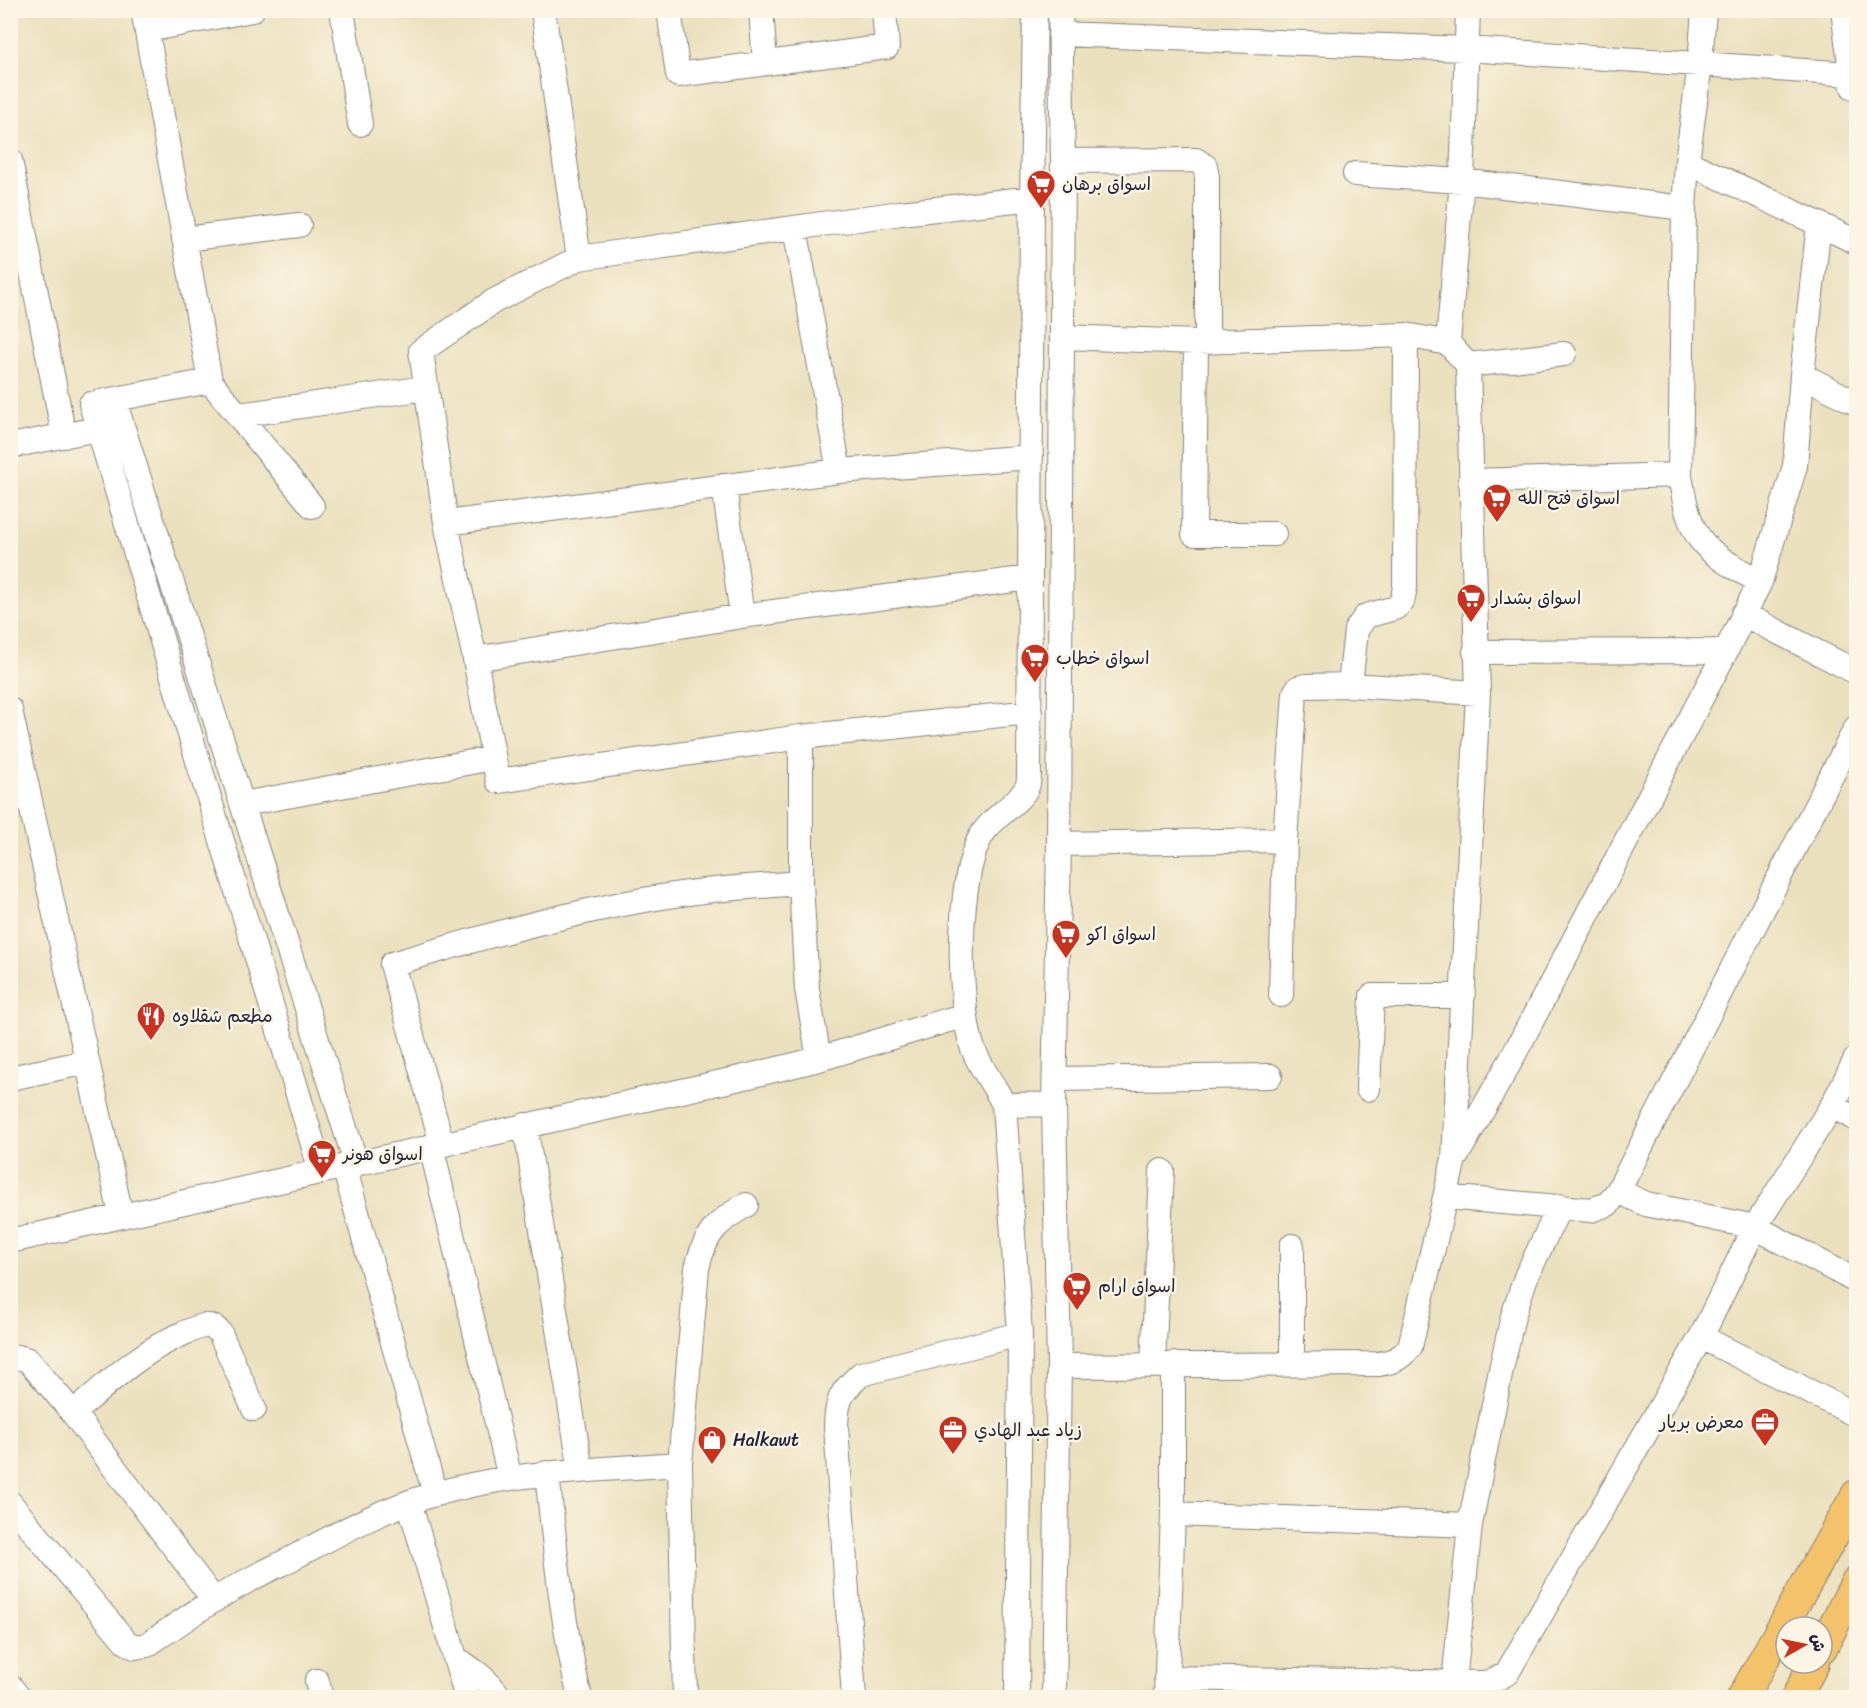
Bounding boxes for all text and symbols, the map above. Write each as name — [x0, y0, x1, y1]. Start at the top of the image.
supermarket icon: اسواق برهان — [1025, 168, 1057, 210]
place label: اسواق برهان — [1062, 168, 1151, 200]
supermarket icon: اسواق فتح الله — [1481, 482, 1513, 524]
place label: اسواق فتح الله — [1518, 482, 1620, 514]
supermarket icon: اسواق بشدار — [1455, 582, 1487, 624]
place label: اسواق بشدار — [1490, 582, 1581, 614]
supermarket icon: اسواق خطاب — [1019, 642, 1051, 684]
place label: اسواق خطاب — [1056, 642, 1149, 674]
supermarket icon: اسواق اكو — [1050, 918, 1082, 960]
place label: اسواق اكو — [1086, 918, 1156, 950]
restaurant icon: مطعم شقلاوه — [135, 1000, 167, 1042]
place label: مطعم شقلاوه — [172, 1000, 273, 1032]
supermarket icon: اسواق هونر — [306, 1138, 338, 1180]
place label: اسواق هونر — [341, 1138, 423, 1170]
supermarket icon: اسواق ارام — [1061, 1270, 1093, 1312]
place label: اسواق ارام — [1098, 1270, 1175, 1302]
place label: معرض بريار — [1658, 1406, 1744, 1438]
office icon: معرض بريار — [1749, 1406, 1781, 1448]
office icon: زياد عبد الهادي — [937, 1414, 969, 1456]
place label: زياد عبد الهادي — [974, 1414, 1082, 1446]
shop icon: Halkawt — [696, 1424, 728, 1466]
place label: Halkawt — [733, 1424, 799, 1456]
north arrow — [1774, 1615, 1834, 1675]
text: ش — [1803, 1632, 1834, 1654]

